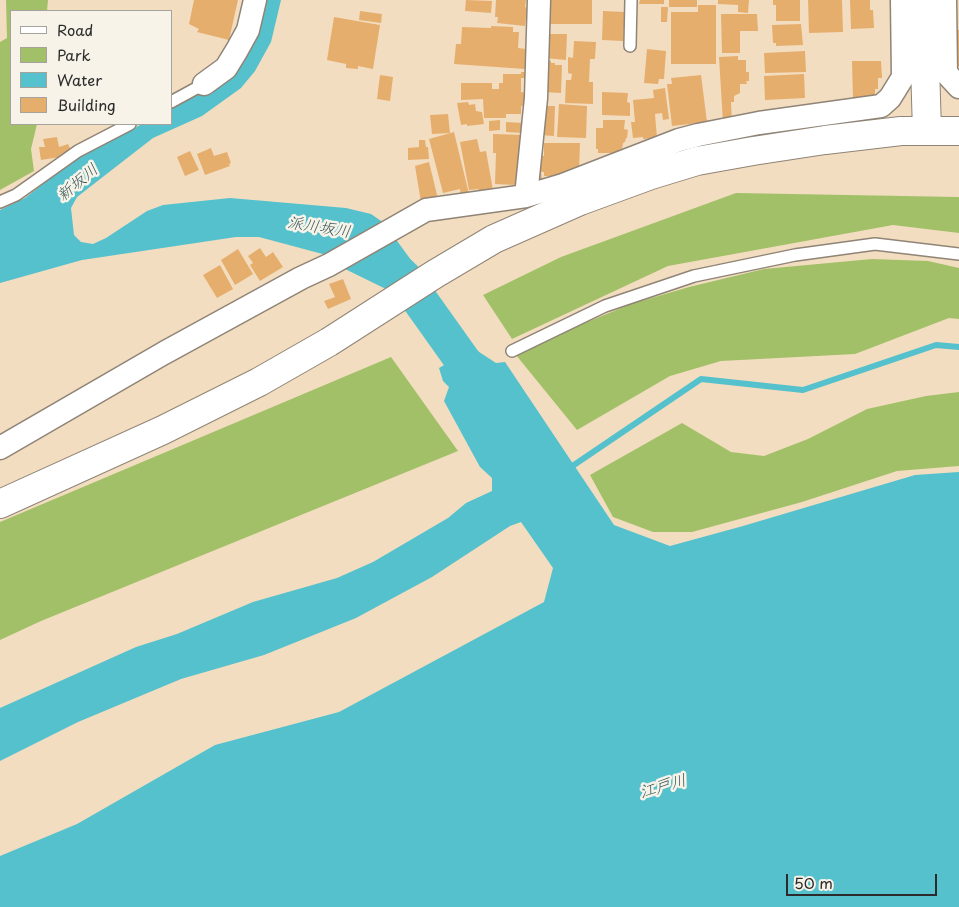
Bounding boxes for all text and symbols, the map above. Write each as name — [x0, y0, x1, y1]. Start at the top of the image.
legend — [10, 10, 172, 125]
text: Road — [57, 18, 93, 41]
text: Park — [57, 43, 91, 66]
text: Water — [57, 68, 102, 91]
text: Building — [57, 93, 116, 116]
water label: 新坂川 — [53, 160, 103, 206]
water label: 派川坂川 — [286, 214, 352, 242]
water label: 江戸川 — [637, 771, 689, 803]
scale bar — [789, 864, 940, 896]
text: 50 m — [794, 871, 833, 894]

